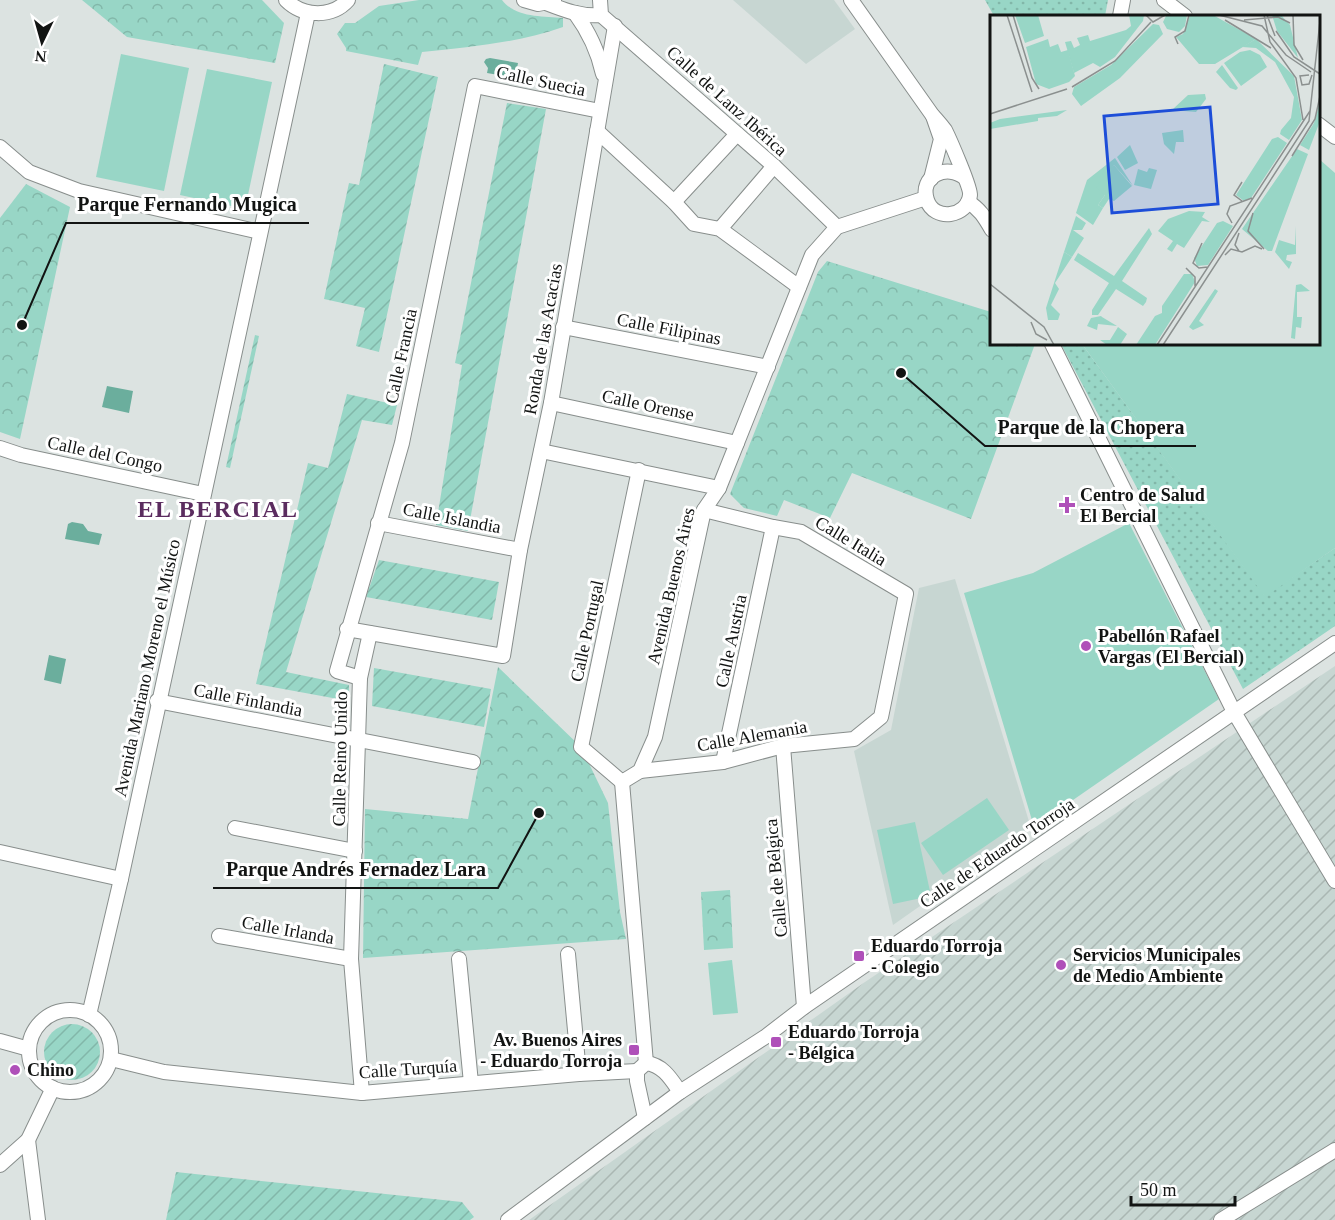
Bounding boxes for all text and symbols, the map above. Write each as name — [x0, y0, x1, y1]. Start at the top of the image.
north arrow — [12, 12, 72, 72]
inset map — [990, 15, 1320, 345]
street label: Calle de Lanz Ibérica — [663, 42, 791, 160]
text: N — [34, 47, 47, 65]
street label: Calle Suecia — [495, 62, 587, 100]
callout: Parque Fernando Mugica — [66, 185, 309, 223]
text: Parque Fernando Mugica — [77, 193, 297, 216]
street label: Ronda de las Acacias — [520, 262, 566, 416]
street label: Calle Francia — [381, 307, 421, 405]
street label: Calle Filipinas — [615, 309, 723, 349]
street label: Calle Orense — [600, 386, 696, 424]
callout: Parque de la Chopera — [985, 408, 1196, 446]
text: Parque de la Chopera — [998, 416, 1184, 439]
street label: Calle del Congo — [46, 432, 164, 476]
place label: Centro de Salud El Bercial — [1080, 485, 1205, 526]
district label: EL BERCIAL — [137, 496, 299, 522]
marker: Centro de Salud El Bercial — [1058, 496, 1076, 514]
street label: Calle Islandia — [401, 499, 503, 537]
street label: Avenida Buenos Aires — [643, 505, 699, 667]
street label: Calle Italia — [812, 512, 890, 570]
street label: Avenida Mariano Moreno el Músico — [110, 537, 184, 799]
street label: Calle Portugal — [566, 578, 608, 684]
street label: Calle Austria — [711, 593, 751, 689]
place label: Pabellón Rafael Vargas (El Bercial) — [1098, 626, 1244, 668]
marker: Pabellón Rafael Vargas (El Bercial) — [1079, 639, 1093, 653]
street label: Calle Finlandia — [192, 680, 304, 720]
street label: Calle Reino Unido — [329, 691, 351, 827]
street label: Calle Alemania — [695, 716, 809, 756]
street label: Calle de Eduardo Torroja — [916, 794, 1078, 912]
street label: Calle de Bélgica — [761, 818, 791, 938]
callout: Parque Andrés Fernadez Lara — [213, 850, 498, 888]
text: Parque Andrés Fernadez Lara — [226, 858, 486, 881]
street label: Calle Irlanda — [240, 912, 336, 948]
place label: Eduardo Torroja - Colegio — [871, 936, 1002, 977]
place label: Servicios Municipales de Medio Ambiente — [1073, 945, 1241, 986]
marker: Eduardo Torroja - Colegio — [852, 949, 866, 963]
marker: Servicios Municipales de Medio Ambiente — [1054, 958, 1068, 972]
place label: Eduardo Torroja - Bélgica — [788, 1022, 919, 1063]
place label: Av. Buenos Aires - Eduardo Torroja — [480, 1030, 622, 1071]
marker: Eduardo Torroja - Bélgica — [769, 1035, 783, 1049]
marker: Av. Buenos Aires - Eduardo Torroja — [627, 1043, 641, 1057]
street label: Calle Turquía — [358, 1056, 458, 1082]
place label: Chino — [27, 1060, 74, 1080]
marker: Chino — [8, 1063, 22, 1077]
scale bar — [1131, 1169, 1234, 1207]
text: 50 m — [1140, 1180, 1177, 1200]

